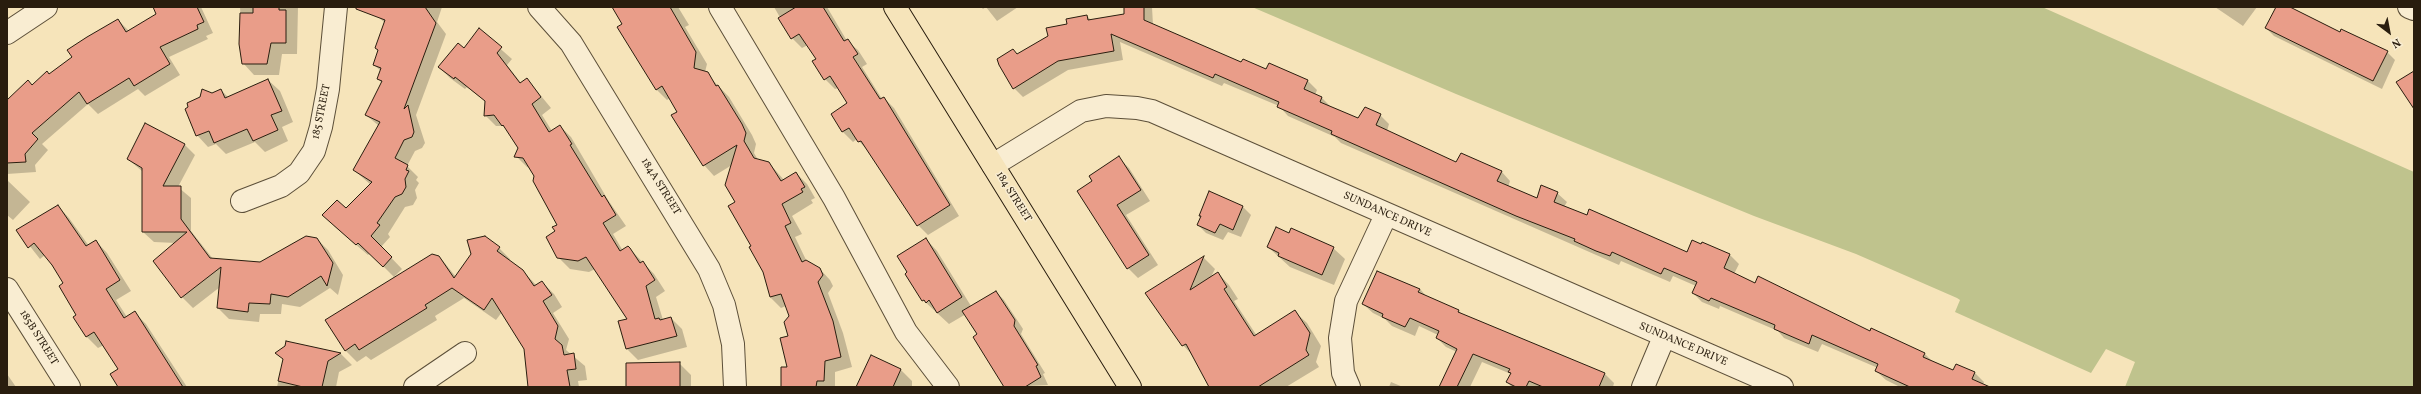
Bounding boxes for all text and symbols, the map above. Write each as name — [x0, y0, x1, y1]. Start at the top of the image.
north arrow — [2369, 12, 2409, 52]
text: N — [2388, 34, 2403, 51]
street label: 185 STREET — [310, 83, 334, 141]
street label: 184A STREET — [637, 156, 683, 218]
street label: 184 STREET — [992, 169, 1034, 225]
street label: SUNDANCE DRIVE — [1341, 190, 1433, 240]
street label: 185B STREET — [16, 308, 60, 368]
street label: SUNDANCE DRIVE — [1637, 320, 1729, 370]

